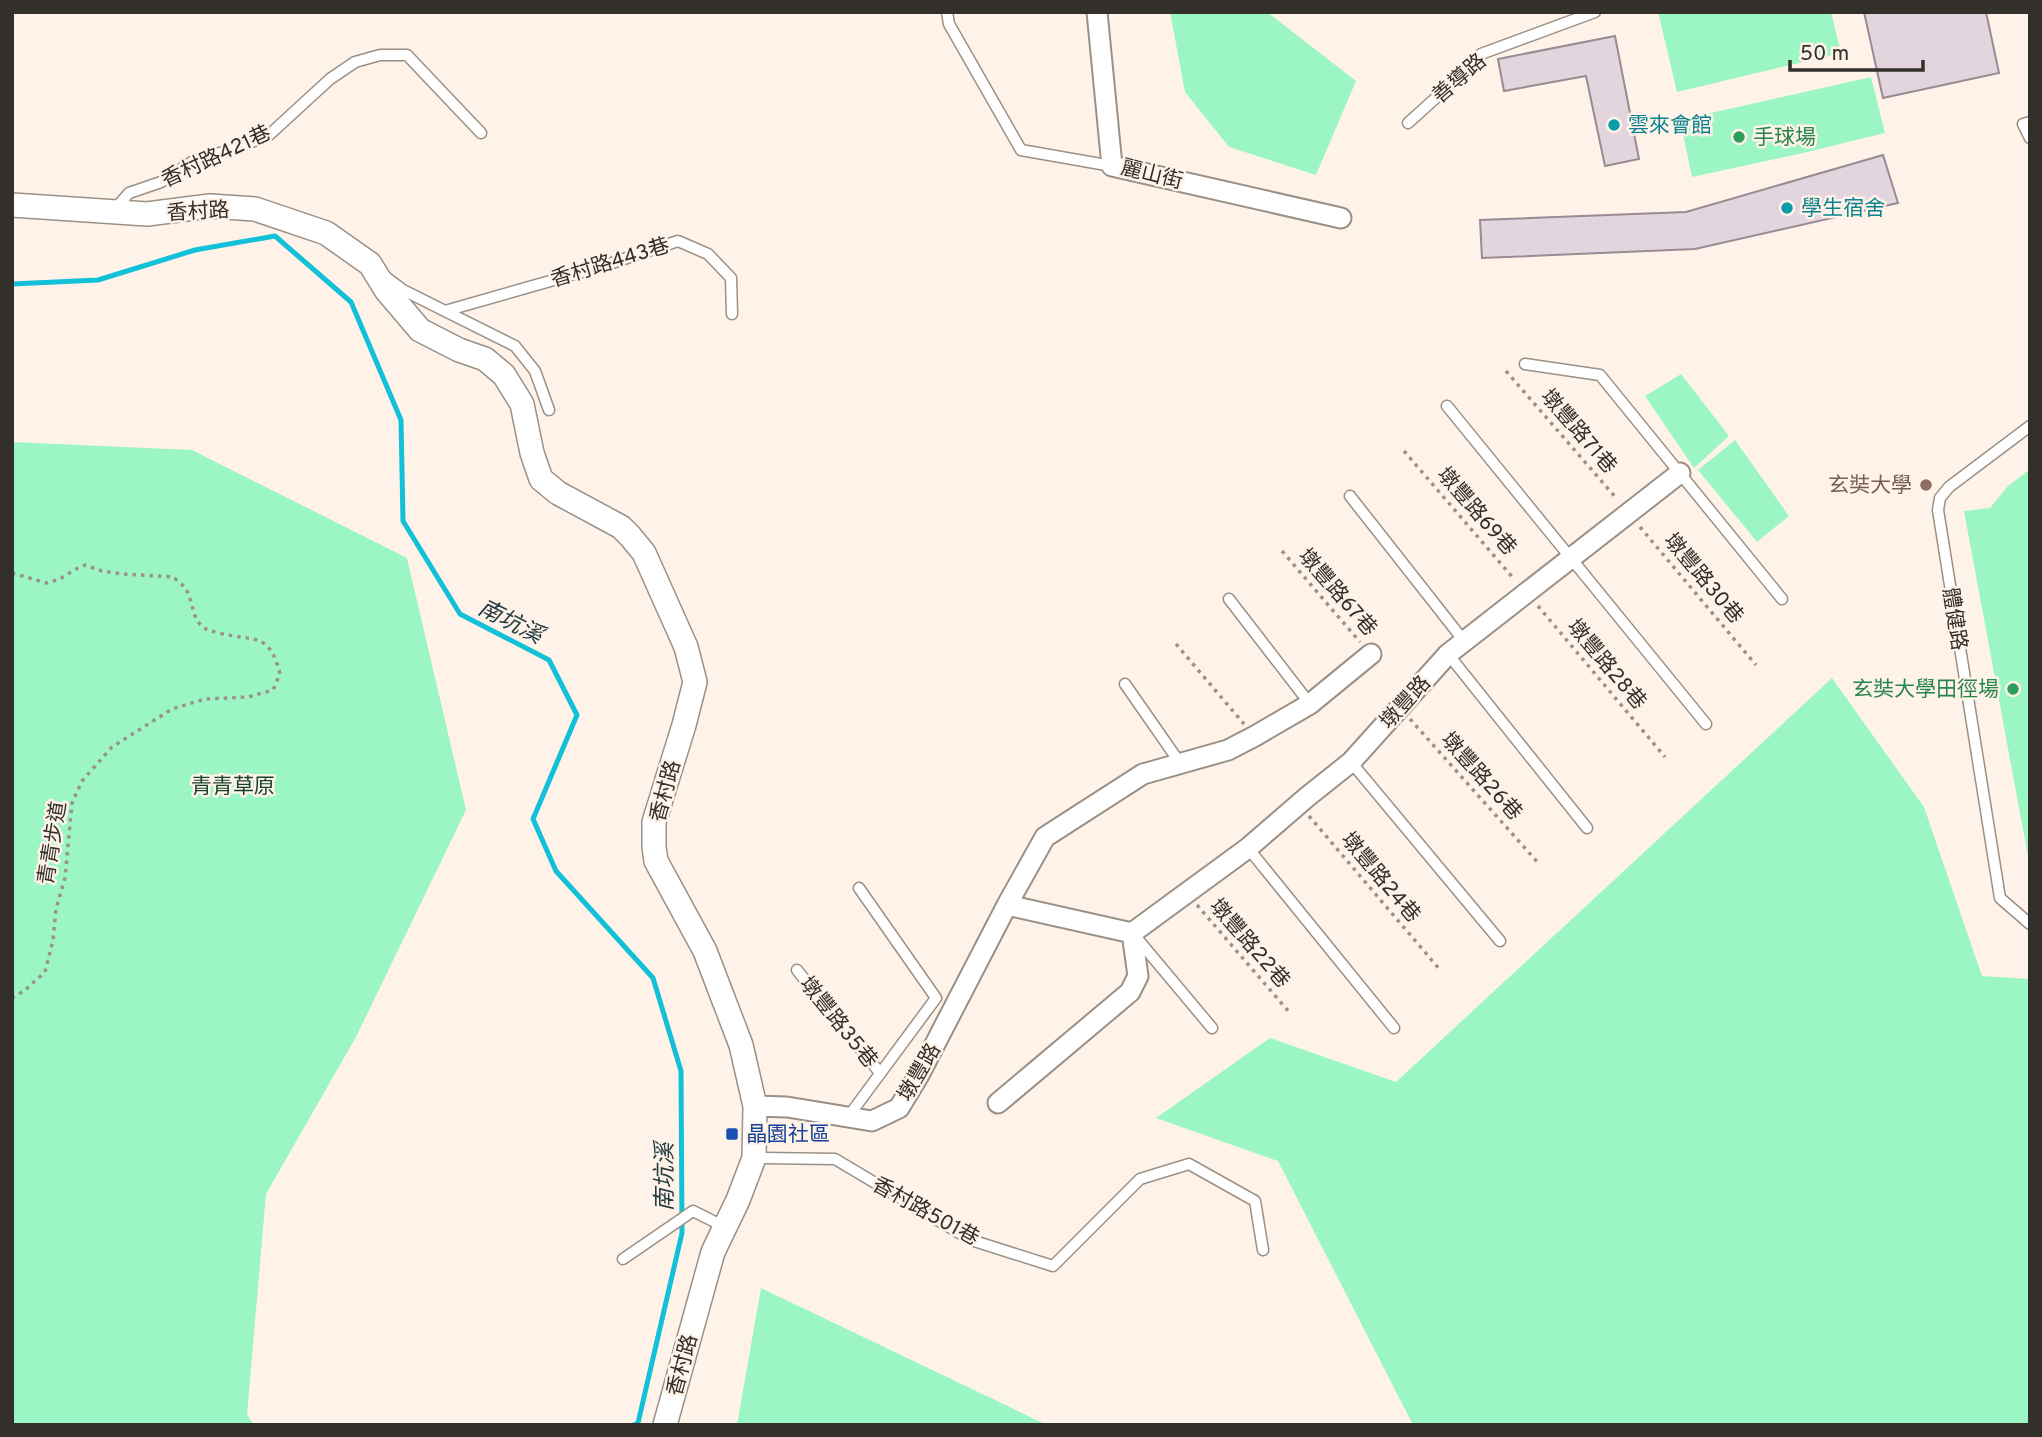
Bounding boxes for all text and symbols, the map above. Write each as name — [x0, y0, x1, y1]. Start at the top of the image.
scale bar — [1790, 28, 1923, 72]
text: 50 m — [1800, 41, 1849, 68]
street label: 善導路 — [1427, 48, 1493, 110]
place label: 雲來會館 — [1628, 113, 1712, 140]
marker: 雲來會館 — [1606, 117, 1622, 133]
street label: 香村路421巷 — [158, 120, 276, 194]
place label: 手球場 — [1753, 125, 1816, 152]
marker: 手球場 — [1731, 129, 1747, 145]
street label: 麗山街 — [1118, 155, 1185, 196]
place label: 學生宿舍 — [1801, 196, 1885, 223]
street label: 香村路 — [166, 197, 230, 228]
marker: 學生宿舍 — [1779, 200, 1795, 216]
street label: 香村路443巷 — [548, 233, 673, 294]
street label: 墩豐路71巷 — [1534, 384, 1622, 480]
street label: 墩豐路69巷 — [1430, 462, 1522, 562]
place label: 玄奘大學 — [1828, 473, 1912, 500]
marker: 玄奘大學 — [1918, 477, 1934, 493]
street label: 墩豐路30巷 — [1657, 528, 1749, 630]
street label: 墩豐路67巷 — [1292, 544, 1382, 642]
street label: 體健路 — [1935, 586, 1972, 652]
water label: 南坑溪 — [473, 595, 550, 653]
street label: 墩豐路28巷 — [1560, 614, 1651, 716]
street label: 墩豐路 — [1375, 671, 1437, 735]
place label: 玄奘大學田徑場 — [1852, 677, 1999, 704]
marker: 玄奘大學田徑場 — [2005, 681, 2021, 697]
street label: 墩豐路26巷 — [1434, 727, 1528, 827]
street label: 香村路 — [645, 757, 688, 825]
park label: 青青草原 — [191, 774, 275, 801]
street label: 青青步道 — [34, 800, 73, 887]
street label: 墩豐路24巷 — [1334, 827, 1425, 929]
street label: 墩豐路22巷 — [1203, 894, 1295, 994]
street label: 墩豐路35巷 — [793, 972, 883, 1074]
street label: 墩豐路 — [893, 1039, 948, 1107]
place label: 晶園社區 — [746, 1122, 830, 1149]
marker: 晶園社區 — [724, 1126, 740, 1142]
water label: 南坑溪 — [652, 1140, 681, 1212]
street label: 香村路501巷 — [867, 1172, 984, 1253]
street label: 香村路 — [662, 1331, 705, 1399]

